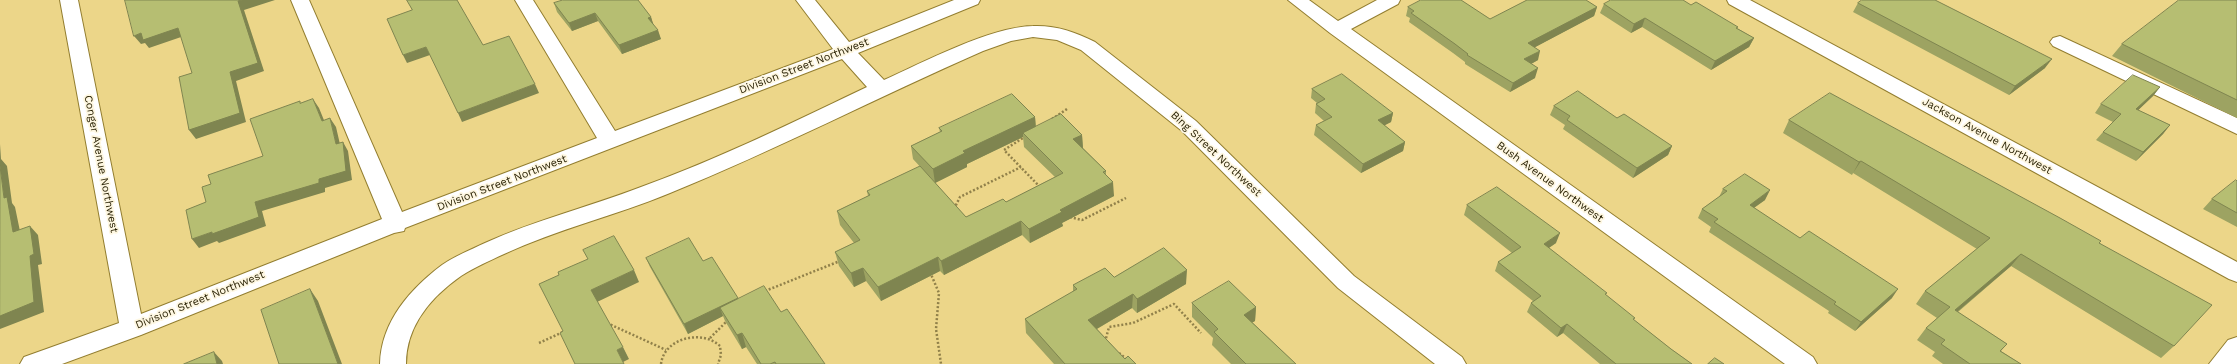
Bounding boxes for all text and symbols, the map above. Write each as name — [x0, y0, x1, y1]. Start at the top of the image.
street label: Division Street Northwest — [737, 35, 871, 97]
street label: Conger Avenue Northwest — [81, 94, 121, 234]
street label: Jackson Avenue Northwest — [1920, 95, 2054, 177]
street label: Bing Street Northwest — [1168, 109, 1264, 199]
street label: Bush Avenue Northwest — [1494, 139, 1606, 225]
street label: Division Street Northwest — [435, 152, 569, 214]
street label: Division Street Northwest — [134, 268, 266, 332]

